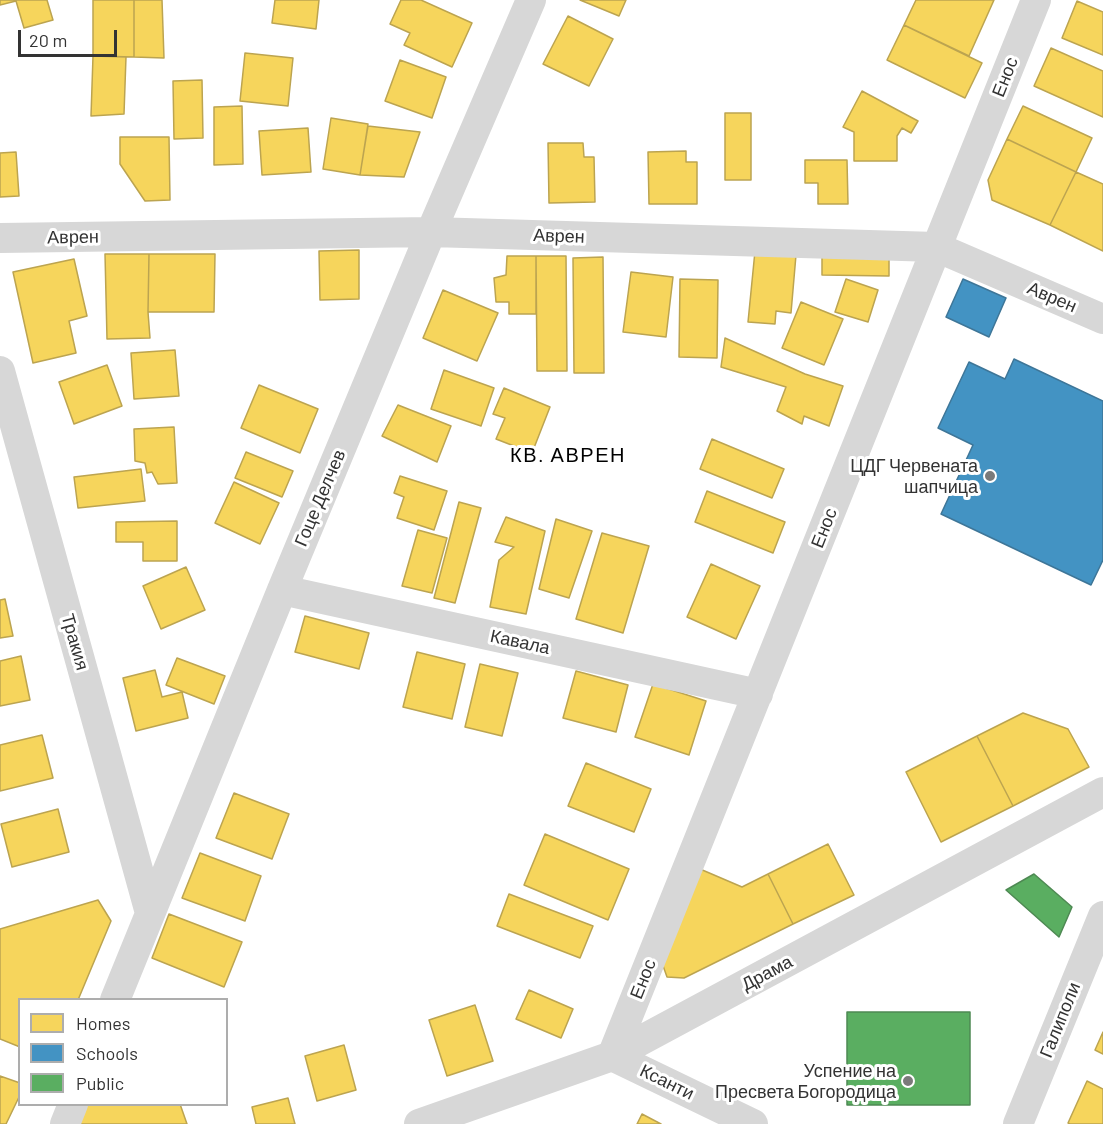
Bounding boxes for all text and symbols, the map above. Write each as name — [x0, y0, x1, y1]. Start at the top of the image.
scale bar — [21, 18, 120, 56]
text: 20 m — [29, 29, 67, 51]
street label: Енос — [987, 54, 1023, 100]
street label: Аврен — [533, 224, 585, 248]
street label: Аврен — [47, 226, 99, 248]
street label: Аврен — [1024, 277, 1080, 317]
district label: КВ. АВРЕН — [510, 443, 626, 467]
street label: Гоце Делчев — [290, 446, 350, 550]
place label: ЦДГ Червената шапчица — [850, 455, 978, 498]
marker: ЦДГ Червената шапчица — [983, 469, 997, 483]
street label: Енос — [806, 505, 842, 551]
street label: Тракия — [57, 611, 93, 673]
street label: Кавала — [488, 625, 552, 659]
street label: Драма — [738, 951, 796, 995]
street label: Енос — [625, 956, 661, 1002]
street label: Галиполи — [1035, 979, 1085, 1061]
legend — [18, 998, 228, 1106]
text: Homes — [76, 1012, 130, 1034]
text: Schools — [76, 1042, 138, 1064]
street label: Ксанти — [636, 1060, 698, 1104]
place label: Успение на Пресвета Богородица — [715, 1060, 896, 1102]
text: Public — [76, 1072, 124, 1094]
marker: Успение на Пресвета Богородица — [901, 1074, 915, 1088]

